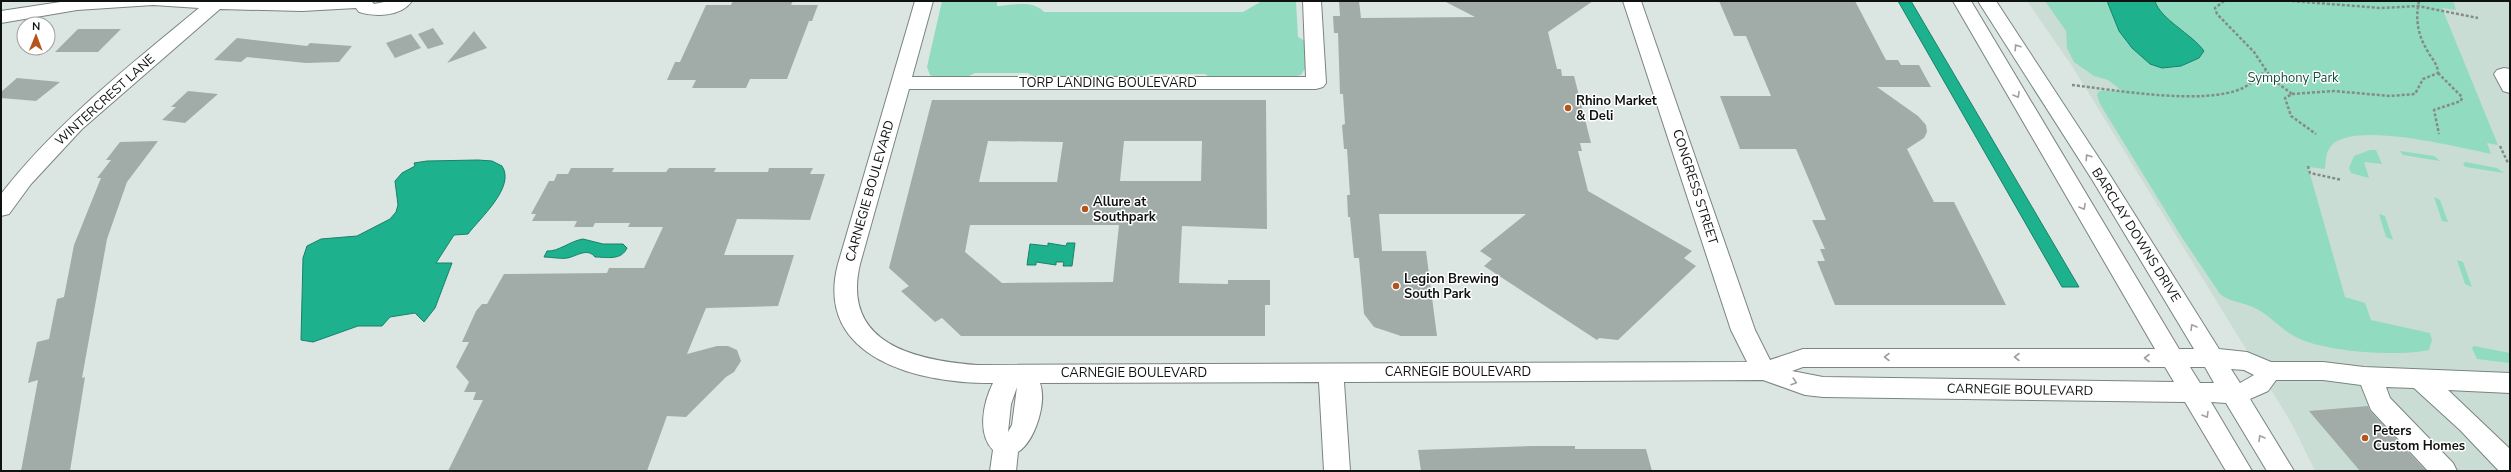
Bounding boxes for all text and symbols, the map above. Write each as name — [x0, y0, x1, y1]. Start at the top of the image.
north arrow — [16, 16, 56, 56]
text: N — [32, 19, 40, 34]
one-way arrow — [2015, 44, 2022, 51]
street label: WINTERCREST LANE — [51, 50, 159, 150]
park label: Symphony Park — [2247, 69, 2339, 87]
street label: TORP LANDING BOULEVARD — [1019, 74, 1197, 92]
one-way arrow — [2013, 91, 2020, 98]
place label: Rhino Market & Deli — [1576, 92, 1658, 125]
marker: Rhino Market & Deli — [1563, 103, 1573, 113]
street label: CARNEGIE BOULEVARD — [841, 118, 899, 264]
street label: CONGRESS STREET — [1668, 127, 1722, 247]
one-way arrow — [2085, 154, 2093, 161]
street label: BARCLAY DOWNS DRIVE — [2087, 165, 2185, 305]
place label: Allure at Southpark — [1093, 193, 1157, 226]
one-way arrow — [2079, 203, 2086, 210]
marker: Allure at Southpark — [1080, 204, 1090, 214]
place label: Legion Brewing South Park — [1404, 270, 1499, 303]
marker: Legion Brewing South Park — [1391, 281, 1401, 291]
one-way arrow — [2190, 324, 2197, 331]
one-way arrow — [1884, 353, 1890, 361]
one-way arrow — [2014, 353, 2020, 361]
one-way arrow — [2144, 354, 2150, 362]
street label: CARNEGIE BOULEVARD — [1385, 363, 1531, 381]
street label: CARNEGIE BOULEVARD — [1061, 364, 1207, 382]
one-way arrow — [1790, 377, 1797, 385]
street label: CARNEGIE BOULEVARD — [1947, 380, 2093, 400]
one-way arrow — [2202, 411, 2209, 418]
place label: Peters Custom Homes — [2373, 422, 2465, 455]
marker: Peters Custom Homes — [2360, 433, 2370, 443]
one-way arrow — [2258, 435, 2265, 442]

